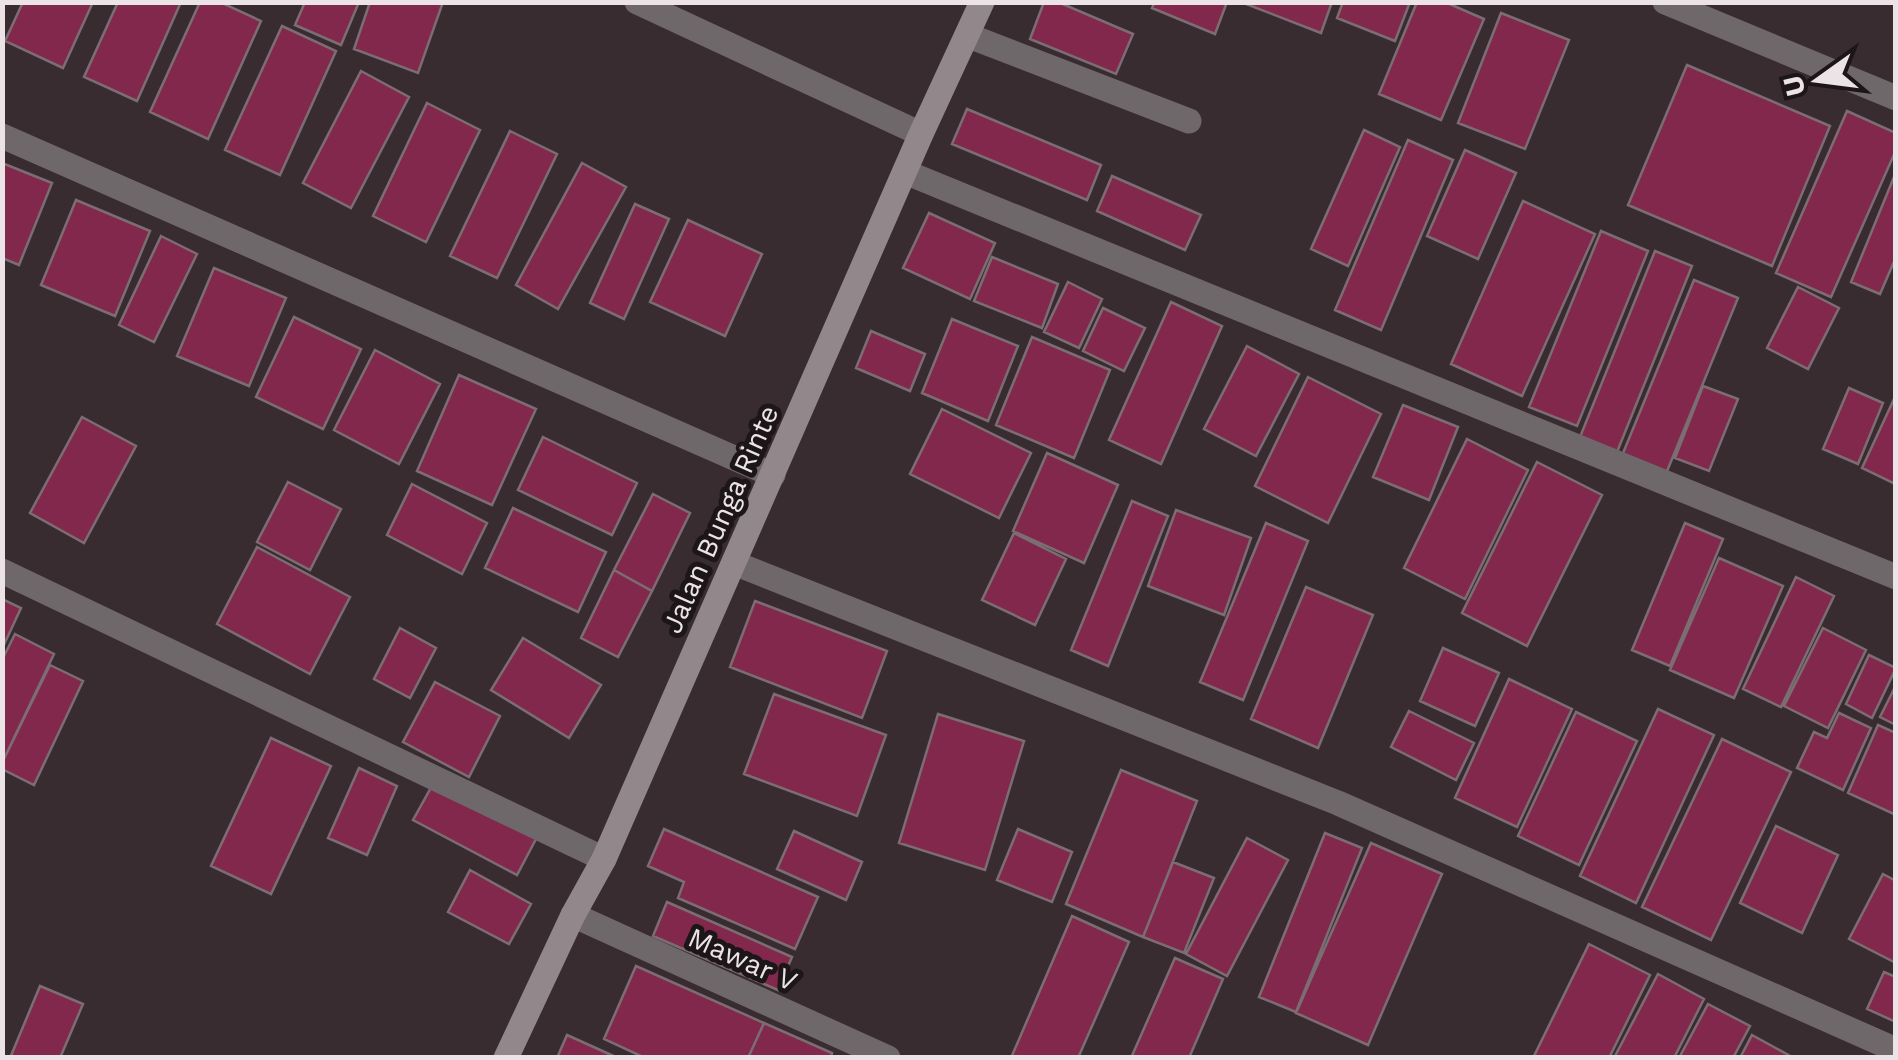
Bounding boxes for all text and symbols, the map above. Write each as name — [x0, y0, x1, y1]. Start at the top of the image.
north arrow — [1768, 30, 1868, 130]
text: U — [1776, 72, 1813, 100]
street label: Jalan Bunga Rinte — [655, 400, 786, 638]
street label: Mawar V — [683, 921, 802, 998]

